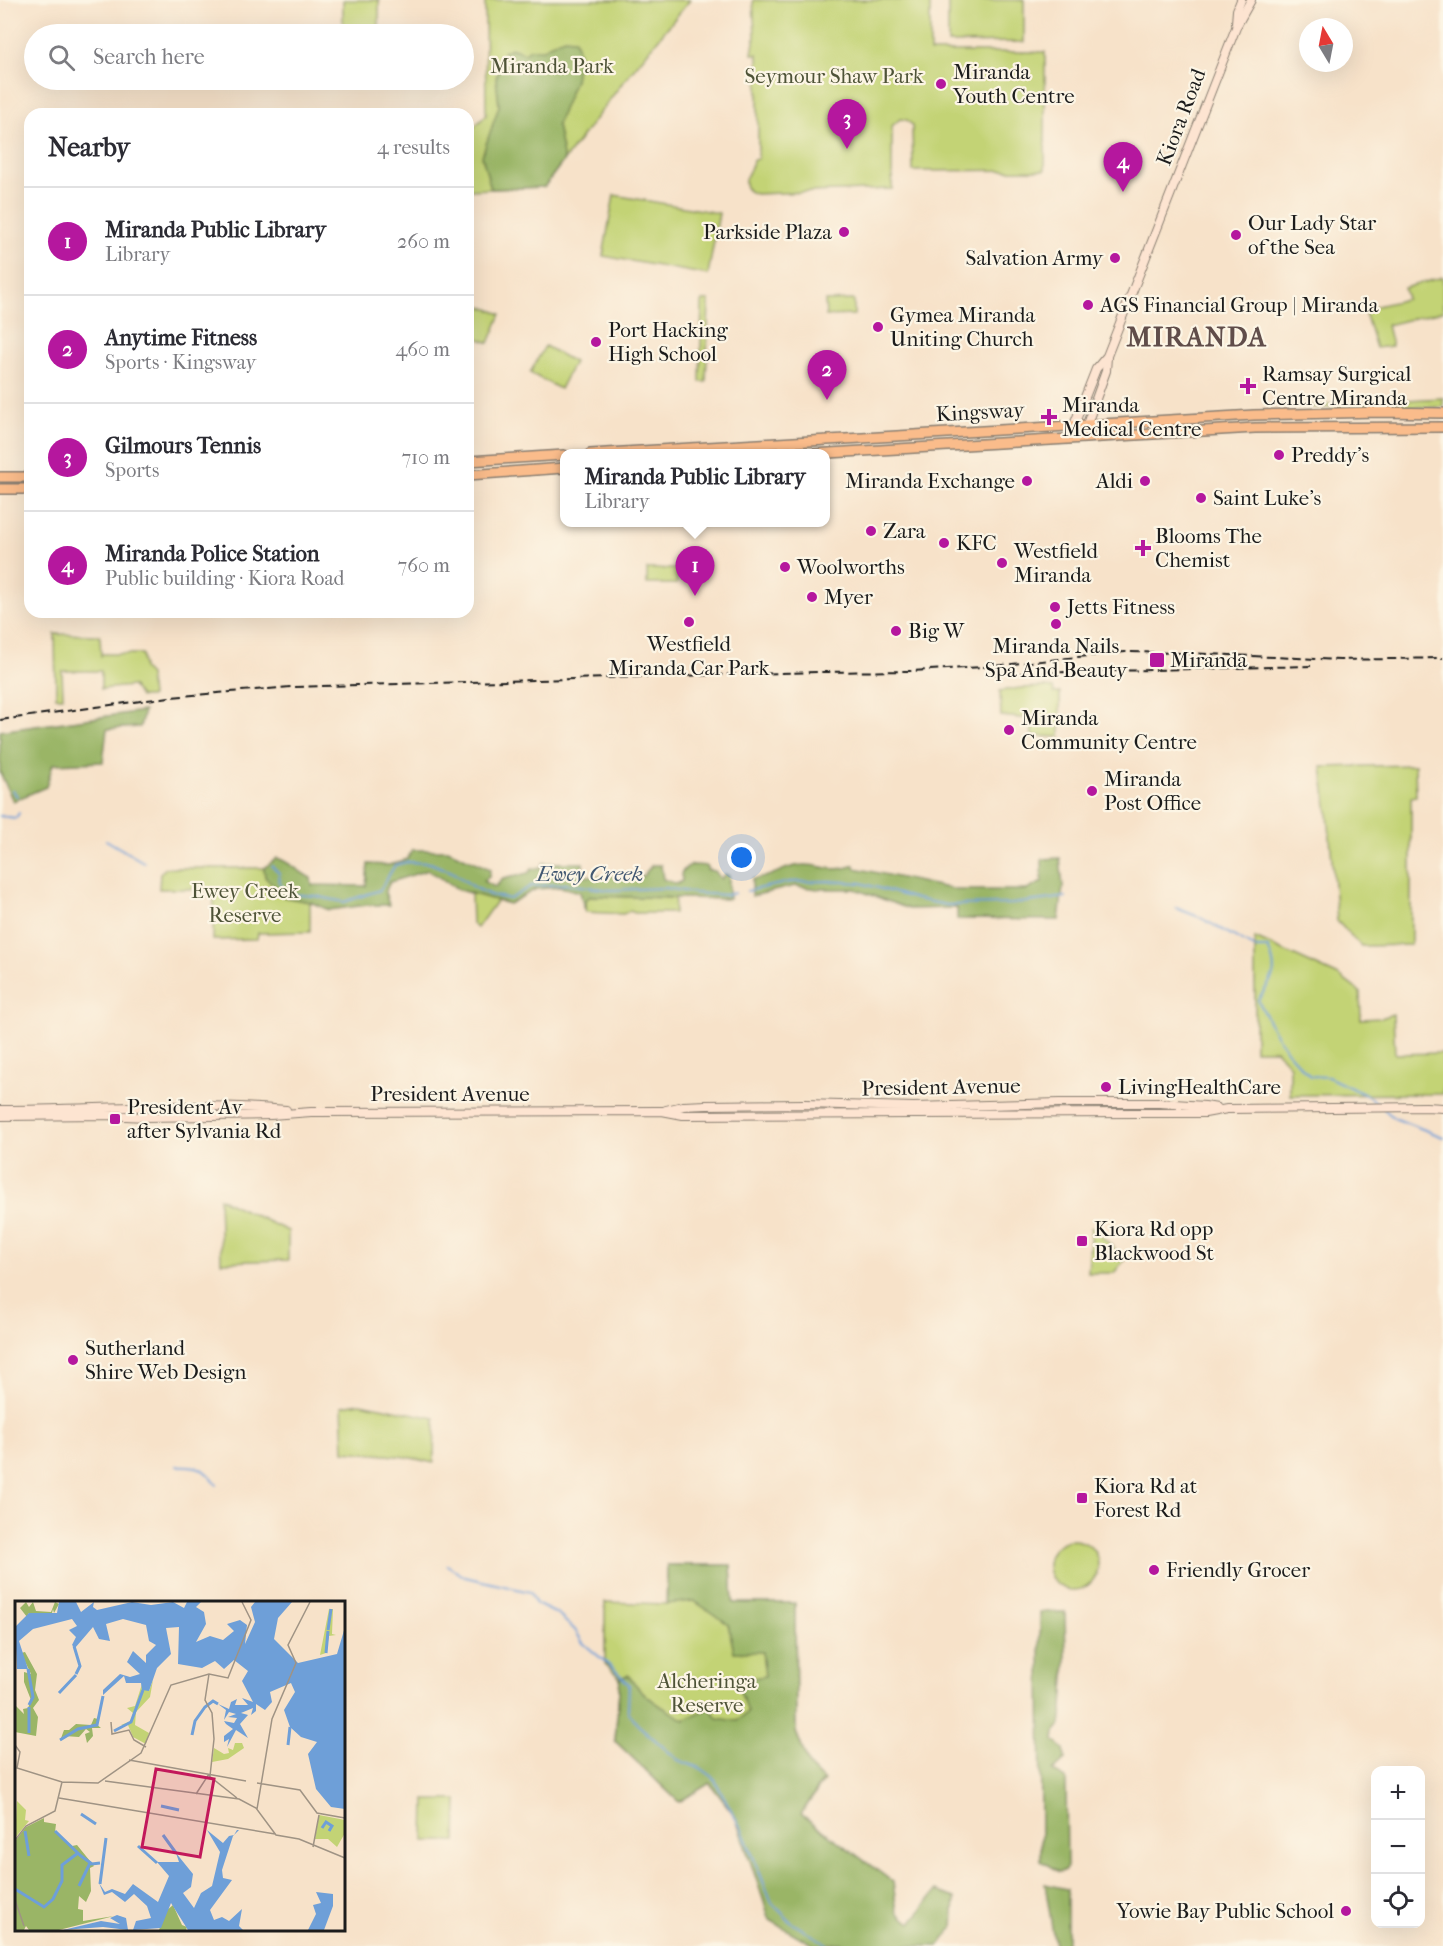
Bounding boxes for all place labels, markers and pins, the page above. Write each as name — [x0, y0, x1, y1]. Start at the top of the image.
place label: Miranda Youth Centre — [952, 60, 1075, 108]
marker: Miranda Youth Centre — [934, 77, 948, 91]
pin: 3 — [828, 100, 866, 149]
pin: 4 — [1104, 142, 1142, 192]
place label: Our Lady Star of the Sea — [1248, 211, 1376, 259]
place label: Parkside Plaza — [703, 220, 832, 244]
marker: Parkside Plaza — [837, 225, 851, 239]
marker: Our Lady Star of the Sea — [1229, 228, 1243, 242]
place label: Salvation Army — [966, 246, 1104, 270]
marker: Salvation Army — [1108, 251, 1122, 265]
place label: AGS Financial Group | Miranda — [1099, 293, 1379, 317]
marker: AGS Financial Group | Miranda — [1081, 298, 1095, 312]
place label: Gymea Miranda Uniting Church — [890, 303, 1035, 351]
place label: Port Hacking High School — [608, 318, 728, 366]
marker: Gymea Miranda Uniting Church — [871, 320, 885, 334]
marker: Port Hacking High School — [589, 335, 603, 349]
pin: 2 — [808, 350, 846, 400]
place label: Ramsay Surgical Centre Miranda — [1262, 362, 1411, 410]
marker: Ramsay Surgical Centre Miranda — [1239, 377, 1257, 395]
place label: Miranda Medical Centre — [1062, 393, 1201, 441]
marker: Miranda Medical Centre — [1040, 408, 1058, 426]
place label: Preddy's — [1291, 443, 1369, 467]
marker: Preddy's — [1272, 448, 1286, 462]
place label: Miranda Exchange — [845, 469, 1015, 493]
place label: Aldi — [1095, 469, 1133, 493]
marker: Miranda Exchange — [1020, 474, 1034, 488]
marker: Aldi — [1138, 474, 1152, 488]
place label: Saint Luke's — [1213, 486, 1322, 510]
marker: Saint Luke's — [1194, 491, 1208, 505]
place label: Zara — [883, 519, 926, 543]
marker: Zara — [864, 524, 878, 538]
place label: Blooms The Chemist — [1155, 524, 1262, 572]
place label: KFC — [956, 531, 997, 555]
marker: KFC — [937, 536, 951, 550]
place label: Westfield Miranda — [1013, 539, 1099, 587]
marker: Blooms The Chemist — [1136, 541, 1150, 555]
pin: 1 — [676, 546, 714, 596]
place label: Woolworths — [796, 555, 905, 579]
marker: Westfield Miranda — [995, 556, 1009, 570]
marker: Woolworths — [778, 560, 792, 574]
place label: Myer — [824, 585, 873, 609]
marker: Myer — [805, 590, 819, 604]
place label: Jetts Fitness — [1065, 595, 1175, 619]
marker: Jetts Fitness — [1048, 600, 1062, 614]
marker: Westfield Miranda Car Park — [682, 615, 696, 629]
marker: Miranda Nails Spa And Beauty — [1049, 617, 1063, 631]
place label: Big W — [908, 619, 965, 643]
marker: Big W — [889, 624, 903, 638]
place label: Westfield Miranda Car Park — [609, 632, 770, 680]
place label: Miranda Nails Spa And Beauty — [985, 634, 1128, 682]
place label: Miranda — [1170, 648, 1248, 672]
marker: Miranda — [1148, 651, 1166, 669]
place label: Miranda Community Centre — [1021, 706, 1197, 754]
marker: Miranda Community Centre — [1002, 723, 1016, 737]
place label: Miranda Post Office — [1104, 767, 1201, 815]
marker: Miranda Post Office — [1085, 784, 1099, 798]
place label: LivingHealthCare — [1118, 1075, 1281, 1099]
marker: LivingHealthCare — [1099, 1080, 1113, 1094]
place label: President Av after Sylvania Rd — [127, 1095, 282, 1143]
marker: President Av after Sylvania Rd — [108, 1112, 122, 1126]
place label: Kiora Rd opp Blackwood St — [1094, 1217, 1215, 1265]
marker: Kiora Rd opp Blackwood St — [1075, 1234, 1089, 1248]
place label: Sutherland Shire Web Design — [85, 1336, 246, 1384]
marker: Sutherland Shire Web Design — [66, 1353, 80, 1367]
place label: Kiora Rd at Forest Rd — [1094, 1474, 1198, 1522]
marker: Kiora Rd at Forest Rd — [1075, 1491, 1089, 1505]
place label: Friendly Grocer — [1166, 1558, 1310, 1582]
marker: Friendly Grocer — [1147, 1563, 1161, 1577]
place label: Yowie Bay Public School — [1116, 1899, 1334, 1923]
marker: Yowie Bay Public School — [1339, 1904, 1353, 1918]

